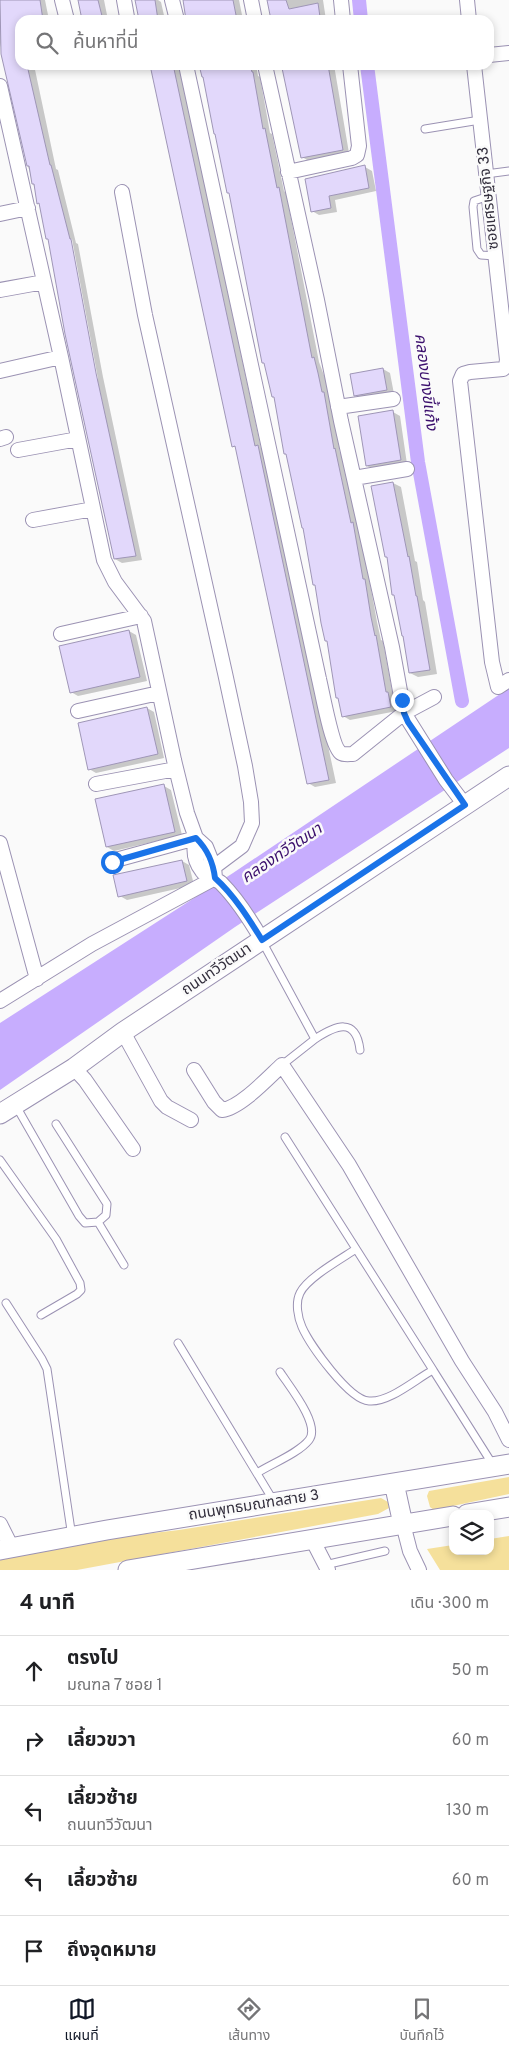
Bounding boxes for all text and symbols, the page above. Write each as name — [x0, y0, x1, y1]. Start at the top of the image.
search box — [15, 15, 494, 70]
icon: search — [33, 29, 61, 57]
text: ค้นหาที่นี่ — [73, 31, 138, 55]
street label: ซอยเศรษฐกิจ 33 — [474, 146, 504, 250]
water label: คลองบางขี้แก้ง — [409, 332, 444, 433]
route end — [391, 689, 414, 712]
water label: คลองทวีวัฒนา — [238, 819, 327, 888]
route start — [101, 851, 124, 874]
street label: ถนนทวีวัฒนา — [178, 940, 256, 1000]
street label: ถนนพุทธมณฑลสาย 3 — [187, 1486, 321, 1526]
map controls — [449, 1510, 494, 1555]
button: layers — [449, 1510, 494, 1555]
text: 4 นาที — [20, 1590, 75, 1617]
text: เดิน · 300 m — [410, 1594, 489, 1614]
text: ตรงไป — [67, 1647, 119, 1671]
icon: ahead — [20, 1657, 48, 1685]
text: 50 m — [452, 1661, 489, 1681]
text: มณฑล 7 ซอย 1 — [67, 1676, 162, 1696]
icon: right — [20, 1727, 48, 1755]
text: เลี้ยวขวา — [67, 1729, 136, 1753]
text: 60 m — [452, 1731, 489, 1751]
text: เลี้ยวซ้าย — [67, 1787, 138, 1811]
icon: left — [20, 1797, 48, 1825]
text: 130 m — [446, 1801, 489, 1821]
text: ถนนทวีวัฒนา — [67, 1816, 153, 1836]
icon: left — [20, 1867, 48, 1895]
text: เลี้ยวซ้าย — [67, 1869, 138, 1893]
text: 60 m — [452, 1871, 489, 1891]
icon: arrive — [20, 1937, 48, 1965]
text: ถึงจุดหมาย — [67, 1939, 157, 1963]
tab: แผนที่ — [65, 1995, 99, 2046]
tab: เส้นทาง — [228, 1995, 270, 2046]
tab: บันทึกไว้ — [399, 1995, 444, 2046]

